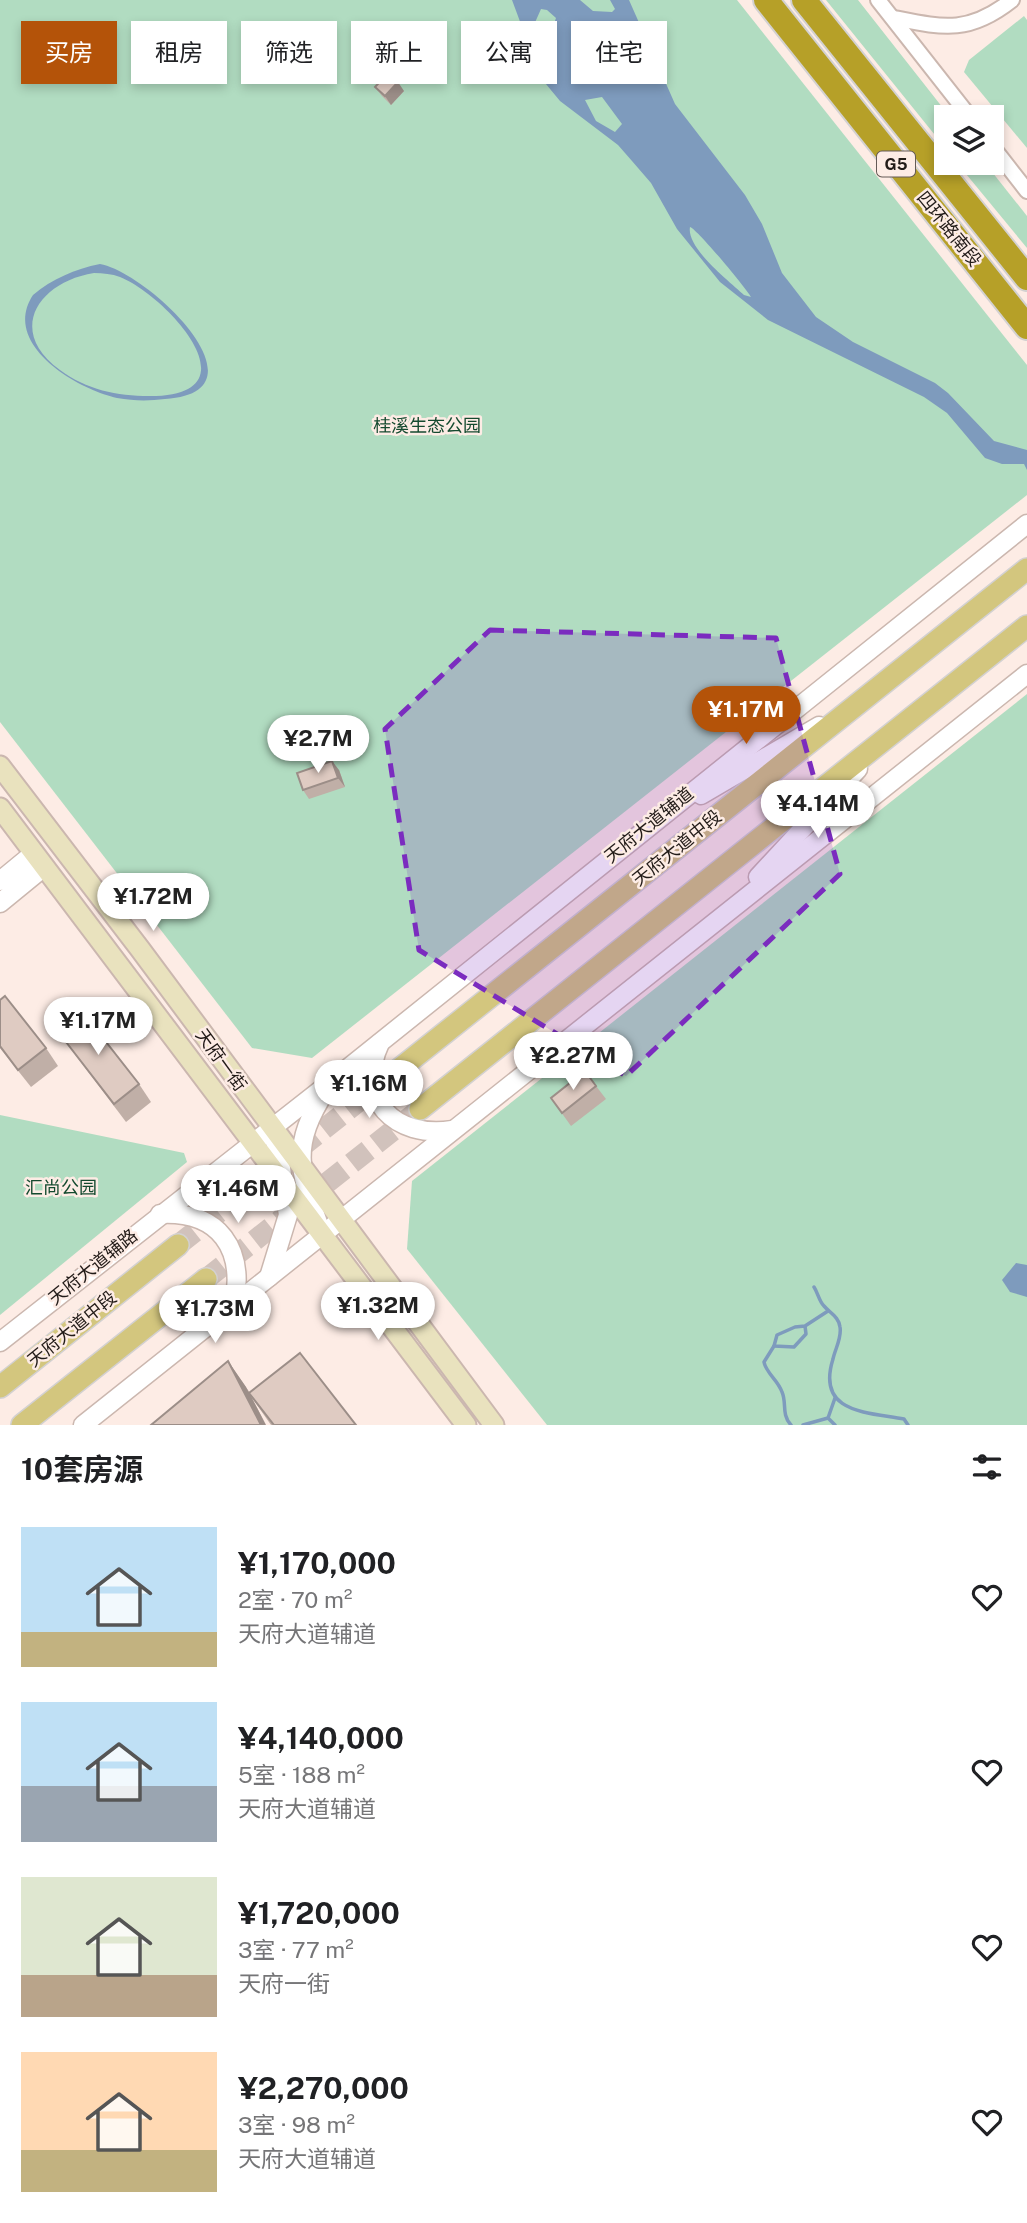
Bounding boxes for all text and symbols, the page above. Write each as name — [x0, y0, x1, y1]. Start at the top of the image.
chip: 买房 — [21, 21, 117, 84]
chip: 租房 — [131, 21, 227, 84]
chip: 筛选 — [241, 21, 337, 84]
chip: 新上 — [351, 21, 447, 84]
chip: 公寓 — [461, 21, 557, 84]
chip: 住宅 — [571, 21, 667, 84]
map controls — [934, 105, 1004, 175]
button: layers — [934, 105, 1004, 175]
road number: G5 — [877, 152, 915, 176]
street label: 四环路南段 — [913, 187, 986, 270]
park label: 桂溪生态公园 — [373, 415, 481, 436]
pin: ¥1.17M — [689, 686, 803, 746]
text: ¥1.17M — [708, 695, 784, 722]
pin: ¥2.7M — [269, 716, 367, 775]
text: ¥2.7M — [283, 724, 353, 751]
pin: ¥4.14M — [761, 780, 875, 840]
street label: 天府大道辅道 — [600, 782, 697, 867]
text: ¥4.14M — [777, 789, 859, 816]
street label: 天府大道中段 — [628, 805, 725, 890]
pin: ¥1.72M — [96, 874, 210, 933]
text: ¥1.72M — [113, 882, 193, 909]
pin: ¥1.17M — [41, 998, 155, 1057]
text: ¥1.17M — [60, 1006, 136, 1033]
street label: 天府一街 — [192, 1024, 251, 1095]
pin: ¥2.27M — [516, 1032, 630, 1092]
text: ¥2.27M — [530, 1041, 616, 1068]
pin: ¥1.16M — [312, 1060, 426, 1120]
text: ¥1.16M — [330, 1069, 408, 1096]
pin: ¥1.46M — [181, 1166, 295, 1225]
text: ¥1.46M — [197, 1174, 279, 1201]
park label: 汇尚公园 — [25, 1177, 97, 1198]
street label: 天府大道辅路 — [44, 1224, 141, 1309]
pin: ¥1.32M — [321, 1282, 435, 1342]
street label: 天府大道中段 — [23, 1286, 120, 1371]
pin: ¥1.73M — [158, 1286, 272, 1345]
text: ¥1.32M — [337, 1291, 419, 1318]
text: ¥1.73M — [175, 1294, 255, 1321]
icon: filters — [968, 1448, 1006, 1486]
text: 10套房源 — [21, 1451, 143, 1487]
text: ¥1,170,000 — [238, 1545, 396, 1581]
icon: home — [77, 1555, 161, 1639]
icon: heart — [968, 1578, 1006, 1616]
text: 2室 · 70 m² — [238, 1586, 352, 1613]
text: 天府大道辅道 — [238, 1620, 376, 1647]
text: ¥4,140,000 — [238, 1720, 404, 1756]
icon: home — [77, 1730, 161, 1814]
icon: heart — [968, 1753, 1006, 1791]
text: 5室 · 188 m² — [238, 1761, 365, 1788]
text: 天府大道辅道 — [238, 1795, 376, 1822]
text: ¥1,720,000 — [238, 1895, 400, 1931]
icon: home — [77, 1905, 161, 1989]
icon: heart — [968, 1928, 1006, 1966]
text: 3室 · 77 m² — [238, 1936, 354, 1963]
text: 天府一街 — [238, 1970, 330, 1997]
text: ¥2,270,000 — [238, 2070, 409, 2106]
icon: home — [77, 2080, 161, 2164]
icon: heart — [968, 2103, 1006, 2141]
text: 3室 · 98 m² — [238, 2111, 355, 2138]
text: 天府大道辅道 — [238, 2145, 376, 2172]

